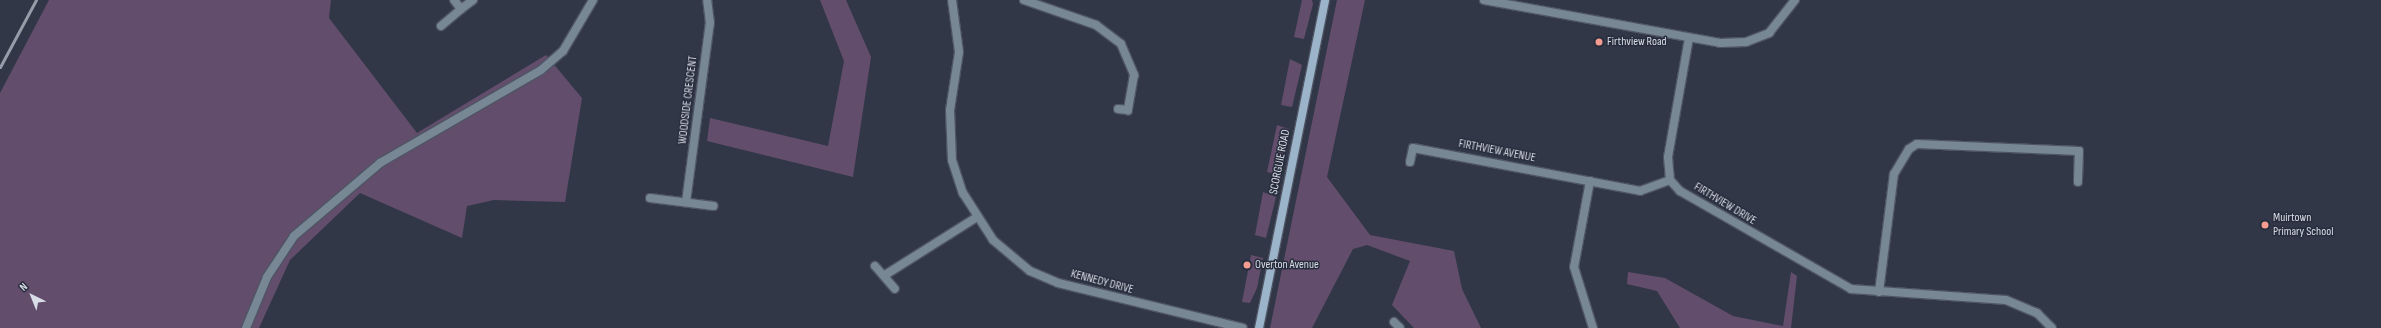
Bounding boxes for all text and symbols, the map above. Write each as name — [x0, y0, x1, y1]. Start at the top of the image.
place label: Firthview Road — [1607, 35, 1667, 49]
marker: Firthview Road — [1594, 37, 1604, 47]
street label: WOODSIDE CRESCENT — [675, 55, 701, 145]
street label: SCORGUIE ROAD — [1267, 128, 1293, 196]
street label: FIRTHVIEW AVENUE — [1457, 136, 1537, 166]
street label: FIRTHVIEW DRIVE — [1691, 180, 1759, 228]
place label: Muirtown Primary School — [2273, 211, 2333, 239]
marker: Muirtown Primary School — [2260, 220, 2270, 230]
place label: Overton Avenue — [1255, 258, 1319, 272]
marker: Overton Avenue — [1242, 260, 1252, 270]
street label: KENNEDY DRIVE — [1069, 267, 1135, 297]
north arrow — [12, 276, 52, 316]
text: N — [17, 280, 30, 294]

